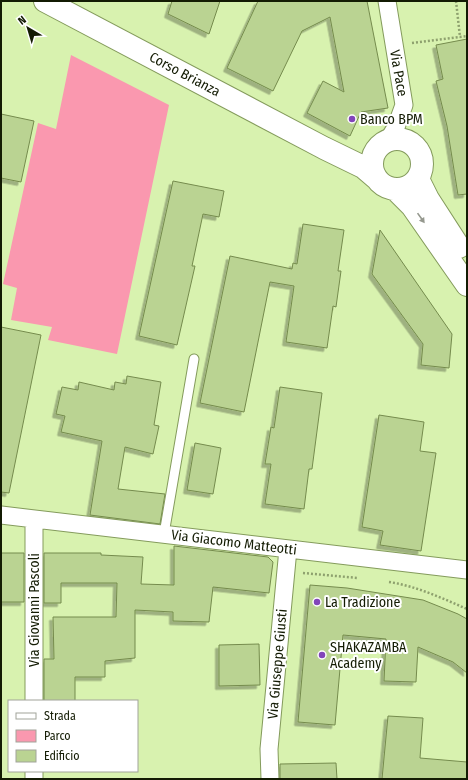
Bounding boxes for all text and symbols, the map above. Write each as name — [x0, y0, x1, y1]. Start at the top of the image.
north arrow — [8, 8, 48, 48]
text: N — [16, 13, 29, 28]
street label: Corso Brianza — [146, 49, 223, 100]
street label: Via Pace — [386, 49, 411, 98]
place label: Banco BPM — [360, 111, 423, 128]
marker: Banco BPM — [347, 114, 357, 124]
one-way arrow — [417, 213, 425, 223]
street label: Via Giacomo Matteotti — [170, 526, 298, 559]
street label: Via Giovanni Pascoli — [26, 553, 43, 667]
place label: La Tradizione — [325, 594, 400, 611]
marker: La Tradizione — [312, 597, 322, 607]
street label: Via Giuseppe Giusti — [264, 608, 291, 720]
place label: SHAKAZAMBA Academy — [330, 639, 407, 672]
marker: SHAKAZAMBA Academy — [317, 650, 327, 660]
legend — [8, 700, 138, 772]
text: Strada — [44, 709, 76, 723]
text: Parco — [44, 729, 71, 743]
text: Edificio — [44, 749, 80, 763]

